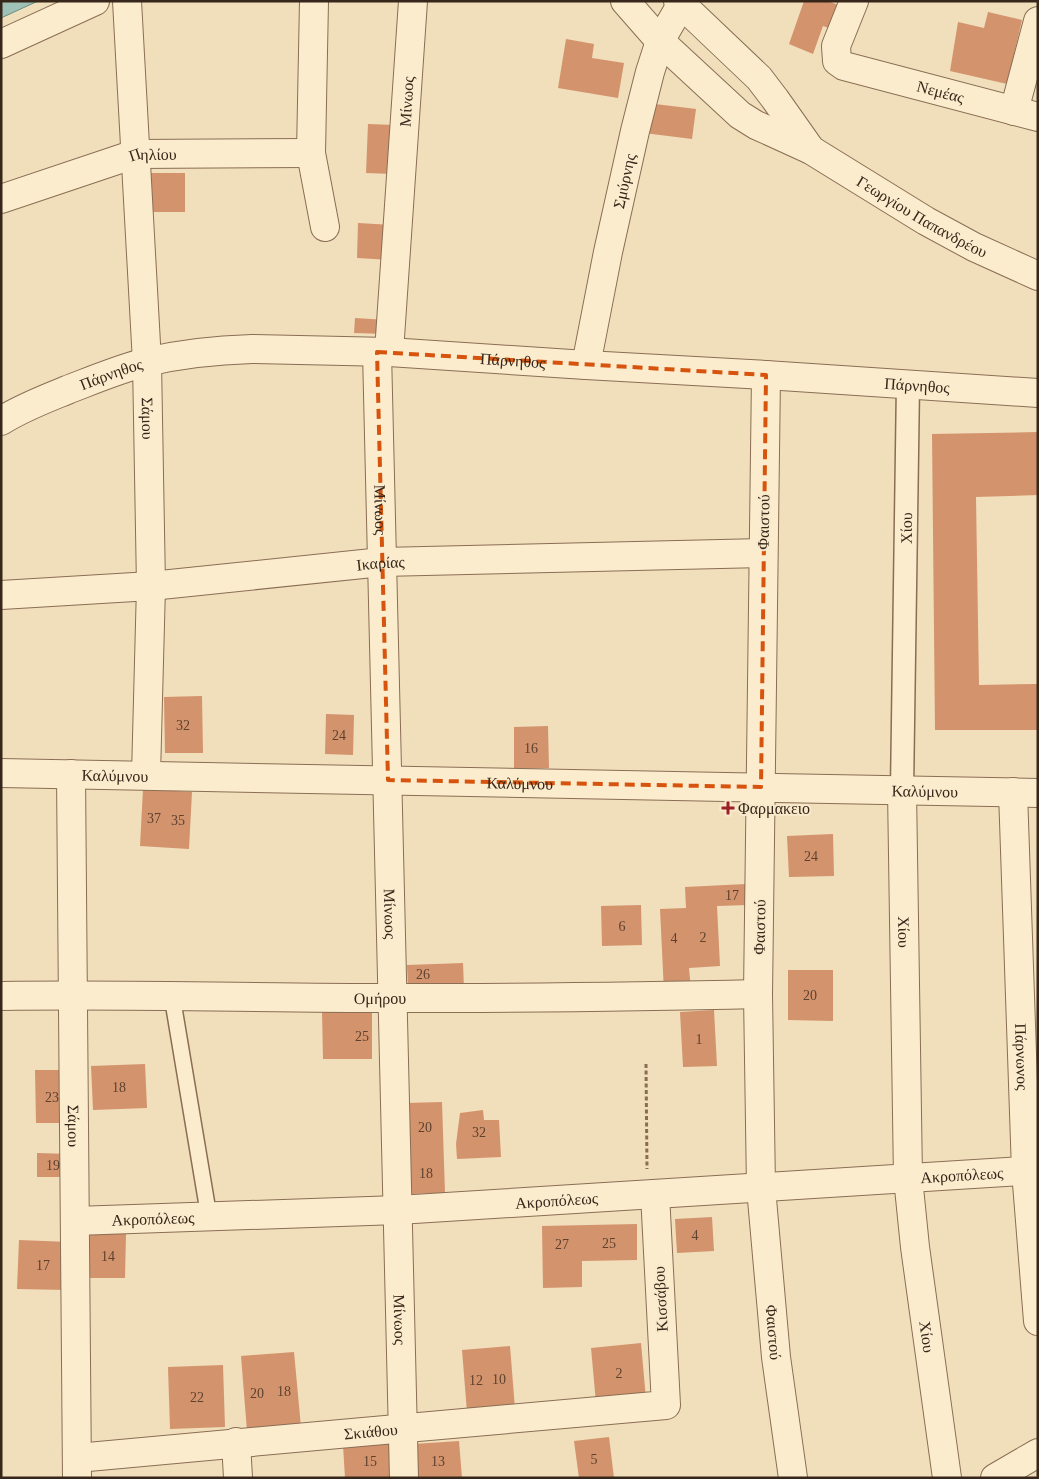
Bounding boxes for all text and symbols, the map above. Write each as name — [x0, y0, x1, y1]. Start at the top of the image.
street label: Μίνωος — [396, 75, 417, 127]
street label: Νεμέας — [915, 78, 967, 106]
street label: Πηλίου — [126, 145, 177, 165]
street label: Σμύρνης — [610, 151, 639, 210]
street label: Γεωργίου Παπανδρέου — [854, 172, 990, 261]
street label: Πάρνηθος — [480, 350, 547, 371]
street label: Πάρνηθος — [77, 355, 145, 393]
street label: Πάρνηθος — [884, 375, 951, 396]
street label: Σάμου — [138, 397, 156, 440]
street label: Μίνωος — [371, 484, 389, 536]
street label: Φαιστού — [755, 494, 772, 550]
street label: Χίου — [898, 512, 915, 544]
street label: Ικαρίας — [355, 553, 406, 574]
house number: 32 — [176, 718, 190, 733]
house number: 24 — [332, 728, 346, 743]
house number: 16 — [524, 741, 538, 756]
street label: Καλύμνου — [82, 767, 148, 785]
street label: Καλύμνου — [486, 774, 553, 793]
street label: Καλύμνου — [891, 782, 958, 801]
place label: Φαρμακειο — [738, 800, 810, 818]
marker: Φαρμακειο — [722, 802, 734, 814]
house number: 37 — [147, 811, 161, 826]
house number: 35 — [171, 813, 185, 828]
house number: 24 — [804, 849, 818, 864]
street label: Μίνωος — [381, 888, 399, 940]
house number: 17 — [725, 888, 739, 903]
street label: Φαιστού — [751, 899, 768, 955]
street label: Χίου — [895, 916, 912, 948]
house number: 6 — [619, 919, 626, 934]
house number: 2 — [700, 930, 707, 945]
house number: 4 — [671, 931, 678, 946]
house number: 26 — [416, 967, 430, 982]
house number: 20 — [803, 988, 817, 1003]
street label: Ομήρου — [354, 990, 406, 1008]
street label: Πάρνωνος — [1012, 1023, 1031, 1091]
house number: 25 — [355, 1029, 369, 1044]
house number: 1 — [696, 1032, 703, 1047]
house number: 18 — [112, 1080, 126, 1095]
house number: 23 — [45, 1090, 59, 1105]
street label: Σάμου — [64, 1105, 82, 1147]
house number: 20 — [418, 1120, 432, 1135]
house number: 32 — [472, 1125, 486, 1140]
house number: 19 — [46, 1158, 60, 1173]
street label: Ακροπόλεως — [920, 1164, 1004, 1186]
house number: 18 — [419, 1166, 433, 1181]
street label: Ακροπόλεως — [515, 1189, 599, 1212]
street label: Ακροπόλεως — [111, 1209, 195, 1229]
house number: 4 — [692, 1228, 699, 1243]
house number: 25 — [602, 1236, 616, 1251]
house number: 27 — [555, 1237, 569, 1252]
house number: 14 — [101, 1249, 115, 1264]
house number: 17 — [36, 1258, 50, 1273]
street label: Κισσάβου — [650, 1266, 672, 1332]
street label: Μίνωος — [391, 1294, 409, 1346]
street label: Φαιστού — [762, 1304, 784, 1361]
street label: Χίου — [916, 1320, 938, 1354]
house number: 2 — [616, 1366, 623, 1381]
house number: 10 — [492, 1372, 506, 1387]
house number: 12 — [469, 1373, 483, 1388]
house number: 18 — [277, 1384, 291, 1399]
house number: 20 — [250, 1386, 264, 1401]
house number: 22 — [190, 1390, 204, 1405]
street label: Σκιάθου — [343, 1421, 398, 1443]
house number: 5 — [591, 1452, 598, 1467]
house number: 15 — [363, 1454, 377, 1469]
house number: 13 — [431, 1454, 445, 1469]

